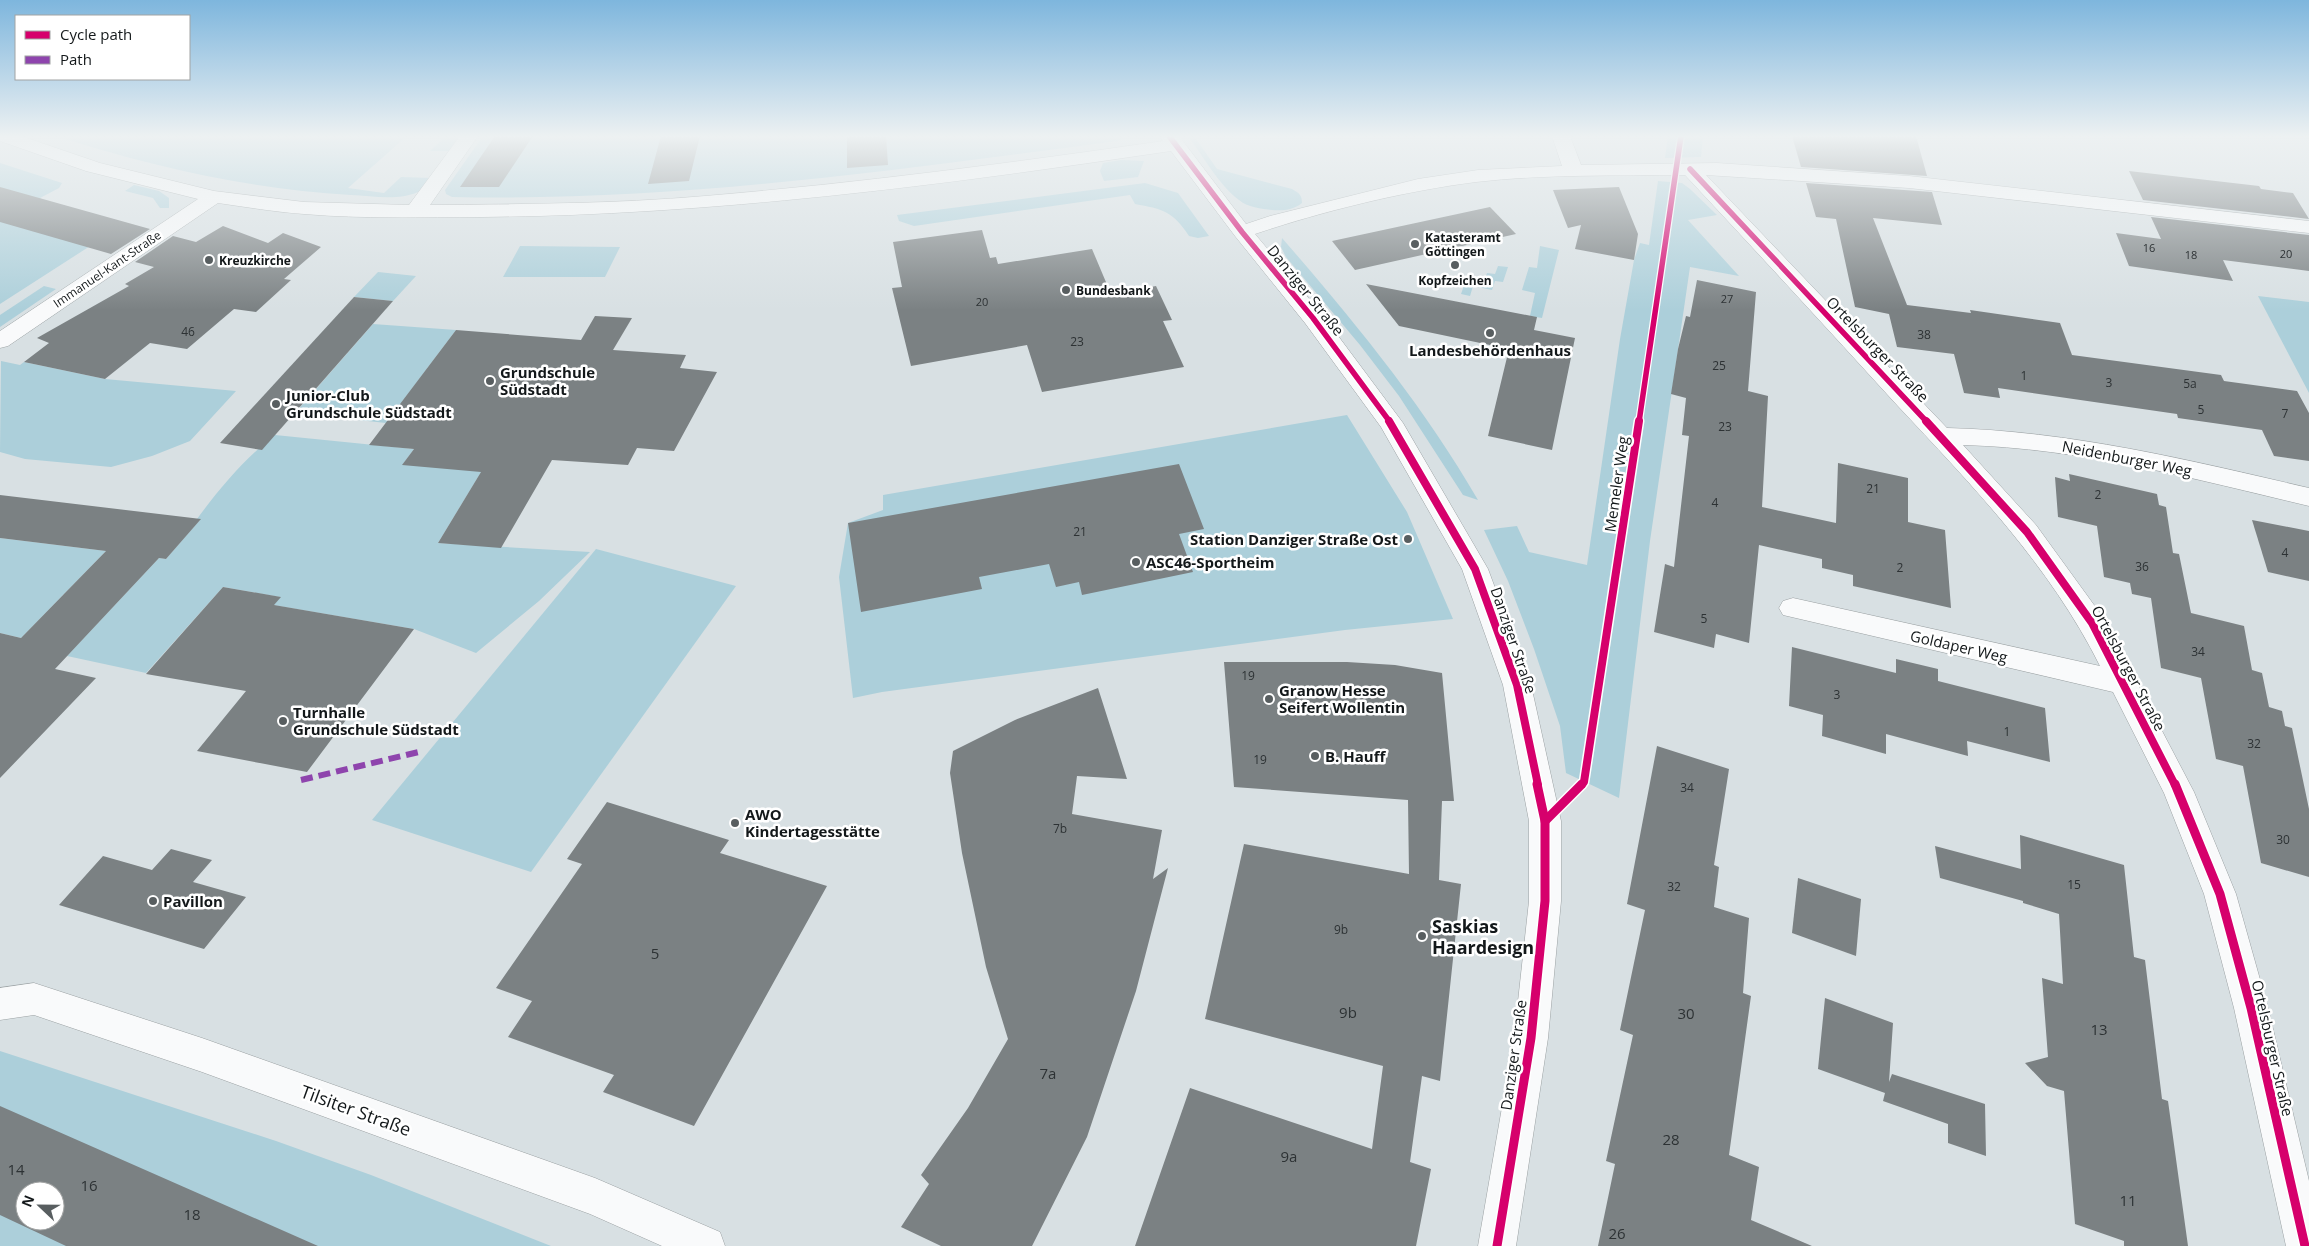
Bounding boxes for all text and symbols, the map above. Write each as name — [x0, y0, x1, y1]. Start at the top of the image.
legend — [15, 15, 190, 80]
text: Cycle path — [60, 24, 132, 44]
text: Path — [60, 49, 92, 69]
street label: Immanuel-Kant-Straße — [50, 226, 165, 311]
place label: Katasteramt Göttingen — [1425, 229, 1501, 260]
marker: Katasteramt Göttingen — [1409, 238, 1421, 250]
street label: Danziger Straße — [1263, 240, 1349, 340]
house number: 16 — [2143, 240, 2155, 255]
house number: 20 — [2280, 246, 2292, 261]
house number: 18 — [2185, 247, 2197, 262]
place label: Kreuzkirche — [219, 252, 291, 269]
marker: Kreuzkirche — [203, 254, 215, 266]
marker: Kopfzeichen — [1449, 259, 1461, 271]
place label: Kopfzeichen — [1418, 272, 1492, 289]
place label: Bundesbank — [1076, 282, 1151, 299]
marker: Bundesbank — [1060, 284, 1072, 296]
house number: 27 — [1721, 291, 1733, 306]
street label: Ortelsburger Straße — [1822, 292, 1934, 406]
house number: 20 — [976, 294, 988, 309]
house number: 46 — [181, 323, 195, 340]
house number: 38 — [1917, 326, 1931, 343]
marker: Landesbehördenhaus — [1484, 327, 1496, 339]
house number: 23 — [1070, 333, 1084, 350]
place label: Landesbehördenhaus — [1409, 340, 1571, 360]
house number: 25 — [1712, 357, 1726, 374]
place label: Grundschule Südstadt — [500, 362, 595, 399]
house number: 1 — [2021, 367, 2027, 384]
house number: 3 — [2106, 374, 2113, 391]
marker: Grundschule Südstadt — [484, 375, 496, 387]
house number: 5a — [2183, 375, 2197, 392]
place label: Junior-Club Grundschule Südstadt — [284, 385, 452, 422]
marker: Junior-Club Grundschule Südstadt — [270, 398, 282, 410]
house number: 5 — [2198, 401, 2205, 418]
house number: 7 — [2282, 405, 2289, 422]
house number: 23 — [1718, 418, 1732, 435]
street label: Memeler Weg — [1599, 435, 1633, 533]
street label: Neidenburger Weg — [2060, 436, 2194, 480]
house number: 21 — [1866, 480, 1880, 497]
house number: 2 — [2095, 486, 2102, 503]
house number: 4 — [1712, 494, 1719, 511]
house number: 21 — [1073, 523, 1087, 540]
place label: Station Danziger Straße Ost — [1190, 529, 1398, 549]
marker: Station Danziger Straße Ost — [1402, 533, 1414, 545]
house number: 4 — [2282, 544, 2289, 561]
place label: ASC46-Sportheim — [1146, 552, 1275, 572]
marker: ASC46-Sportheim — [1130, 556, 1142, 568]
house number: 36 — [2135, 558, 2149, 575]
house number: 2 — [1897, 559, 1904, 576]
street label: Danziger Straße — [1486, 584, 1542, 696]
street label: Ortelsburger Straße — [2087, 602, 2171, 734]
house number: 5 — [1701, 610, 1708, 627]
street label: Goldaper Weg — [1908, 625, 2010, 667]
house number: 34 — [2191, 643, 2205, 660]
house number: 19 — [1241, 667, 1255, 684]
place label: Granow Hesse Seifert Wollentin — [1279, 680, 1405, 717]
house number: 3 — [1834, 686, 1841, 703]
marker: Granow Hesse Seifert Wollentin — [1263, 693, 1275, 705]
place label: Turnhalle Grundschule Südstadt — [293, 702, 459, 739]
marker: Turnhalle Grundschule Südstadt — [277, 715, 289, 727]
house number: 1 — [2004, 723, 2010, 740]
house number: 32 — [2247, 735, 2261, 752]
place label: B. Hauff — [1325, 746, 1387, 766]
marker: B. Hauff — [1309, 750, 1321, 762]
house number: 19 — [1253, 751, 1267, 768]
house number: 34 — [1680, 779, 1694, 796]
place label: AWO Kindertagesstätte — [745, 804, 880, 841]
marker: AWO Kindertagesstätte — [729, 817, 741, 829]
house number: 7b — [1053, 820, 1067, 837]
house number: 30 — [2276, 831, 2290, 848]
house number: 15 — [2067, 876, 2081, 893]
house number: 32 — [1667, 878, 1681, 895]
place label: Pavillon — [163, 891, 223, 911]
marker: Pavillon — [147, 895, 159, 907]
place label: Saskias Haardesign — [1432, 914, 1534, 959]
house number: 9b — [1334, 921, 1348, 938]
marker: Saskias Haardesign — [1416, 930, 1428, 942]
house number: 5 — [651, 943, 659, 963]
street label: Ortelsburger Straße — [2248, 978, 2298, 1118]
street label: Danziger Straße — [1495, 998, 1531, 1112]
house number: 9b — [1339, 1002, 1357, 1022]
house number: 30 — [1677, 1003, 1695, 1023]
house number: 13 — [2090, 1019, 2108, 1039]
house number: 7a — [1040, 1063, 1056, 1083]
street label: Tilsiter Straße — [298, 1079, 414, 1141]
house number: 28 — [1662, 1129, 1680, 1149]
house number: 9a — [1281, 1146, 1297, 1166]
house number: 14 — [7, 1159, 25, 1179]
house number: 16 — [80, 1175, 98, 1195]
north arrow — [15, 1181, 65, 1231]
house number: 11 — [2119, 1190, 2137, 1210]
text: N — [17, 1192, 38, 1210]
house number: 18 — [183, 1204, 201, 1224]
house number: 26 — [1608, 1223, 1626, 1243]

